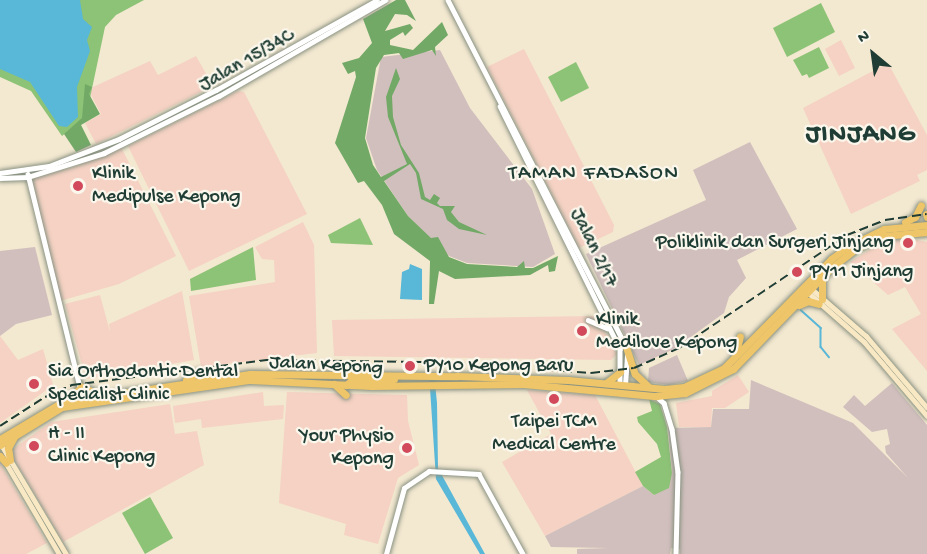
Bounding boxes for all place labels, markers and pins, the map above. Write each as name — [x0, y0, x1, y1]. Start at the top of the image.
place label: Klinik Medipulse Kepong — [92, 162, 241, 209]
marker: Klinik Medipulse Kepong — [69, 177, 87, 195]
place label: Poliklinik dan Surgeri Jinjang — [656, 231, 894, 255]
marker: Poliklinik dan Surgeri Jinjang — [899, 234, 917, 252]
place label: PY11 Jinjang — [810, 260, 913, 284]
marker: PY11 Jinjang — [788, 263, 806, 281]
place label: Klinik Medilove Kepong — [596, 308, 737, 355]
marker: Klinik Medilove Kepong — [573, 322, 591, 340]
place label: PY10 Kepong Baru — [424, 354, 573, 378]
marker: PY10 Kepong Baru — [401, 357, 419, 375]
place label: Sia Orthodontic Dental Specialist Clinic — [48, 360, 238, 407]
marker: Sia Orthodontic Dental Specialist Clinic — [25, 375, 43, 393]
marker: Taipei TCM Medical Centre — [545, 390, 563, 408]
place label: Taipei TCM Medical Centre — [492, 410, 616, 457]
place label: H - II Clinic Kepong — [48, 422, 155, 469]
place label: Your Physio Kepong — [299, 424, 394, 471]
marker: H - II Clinic Kepong — [25, 437, 43, 455]
marker: Your Physio Kepong — [398, 439, 416, 457]

